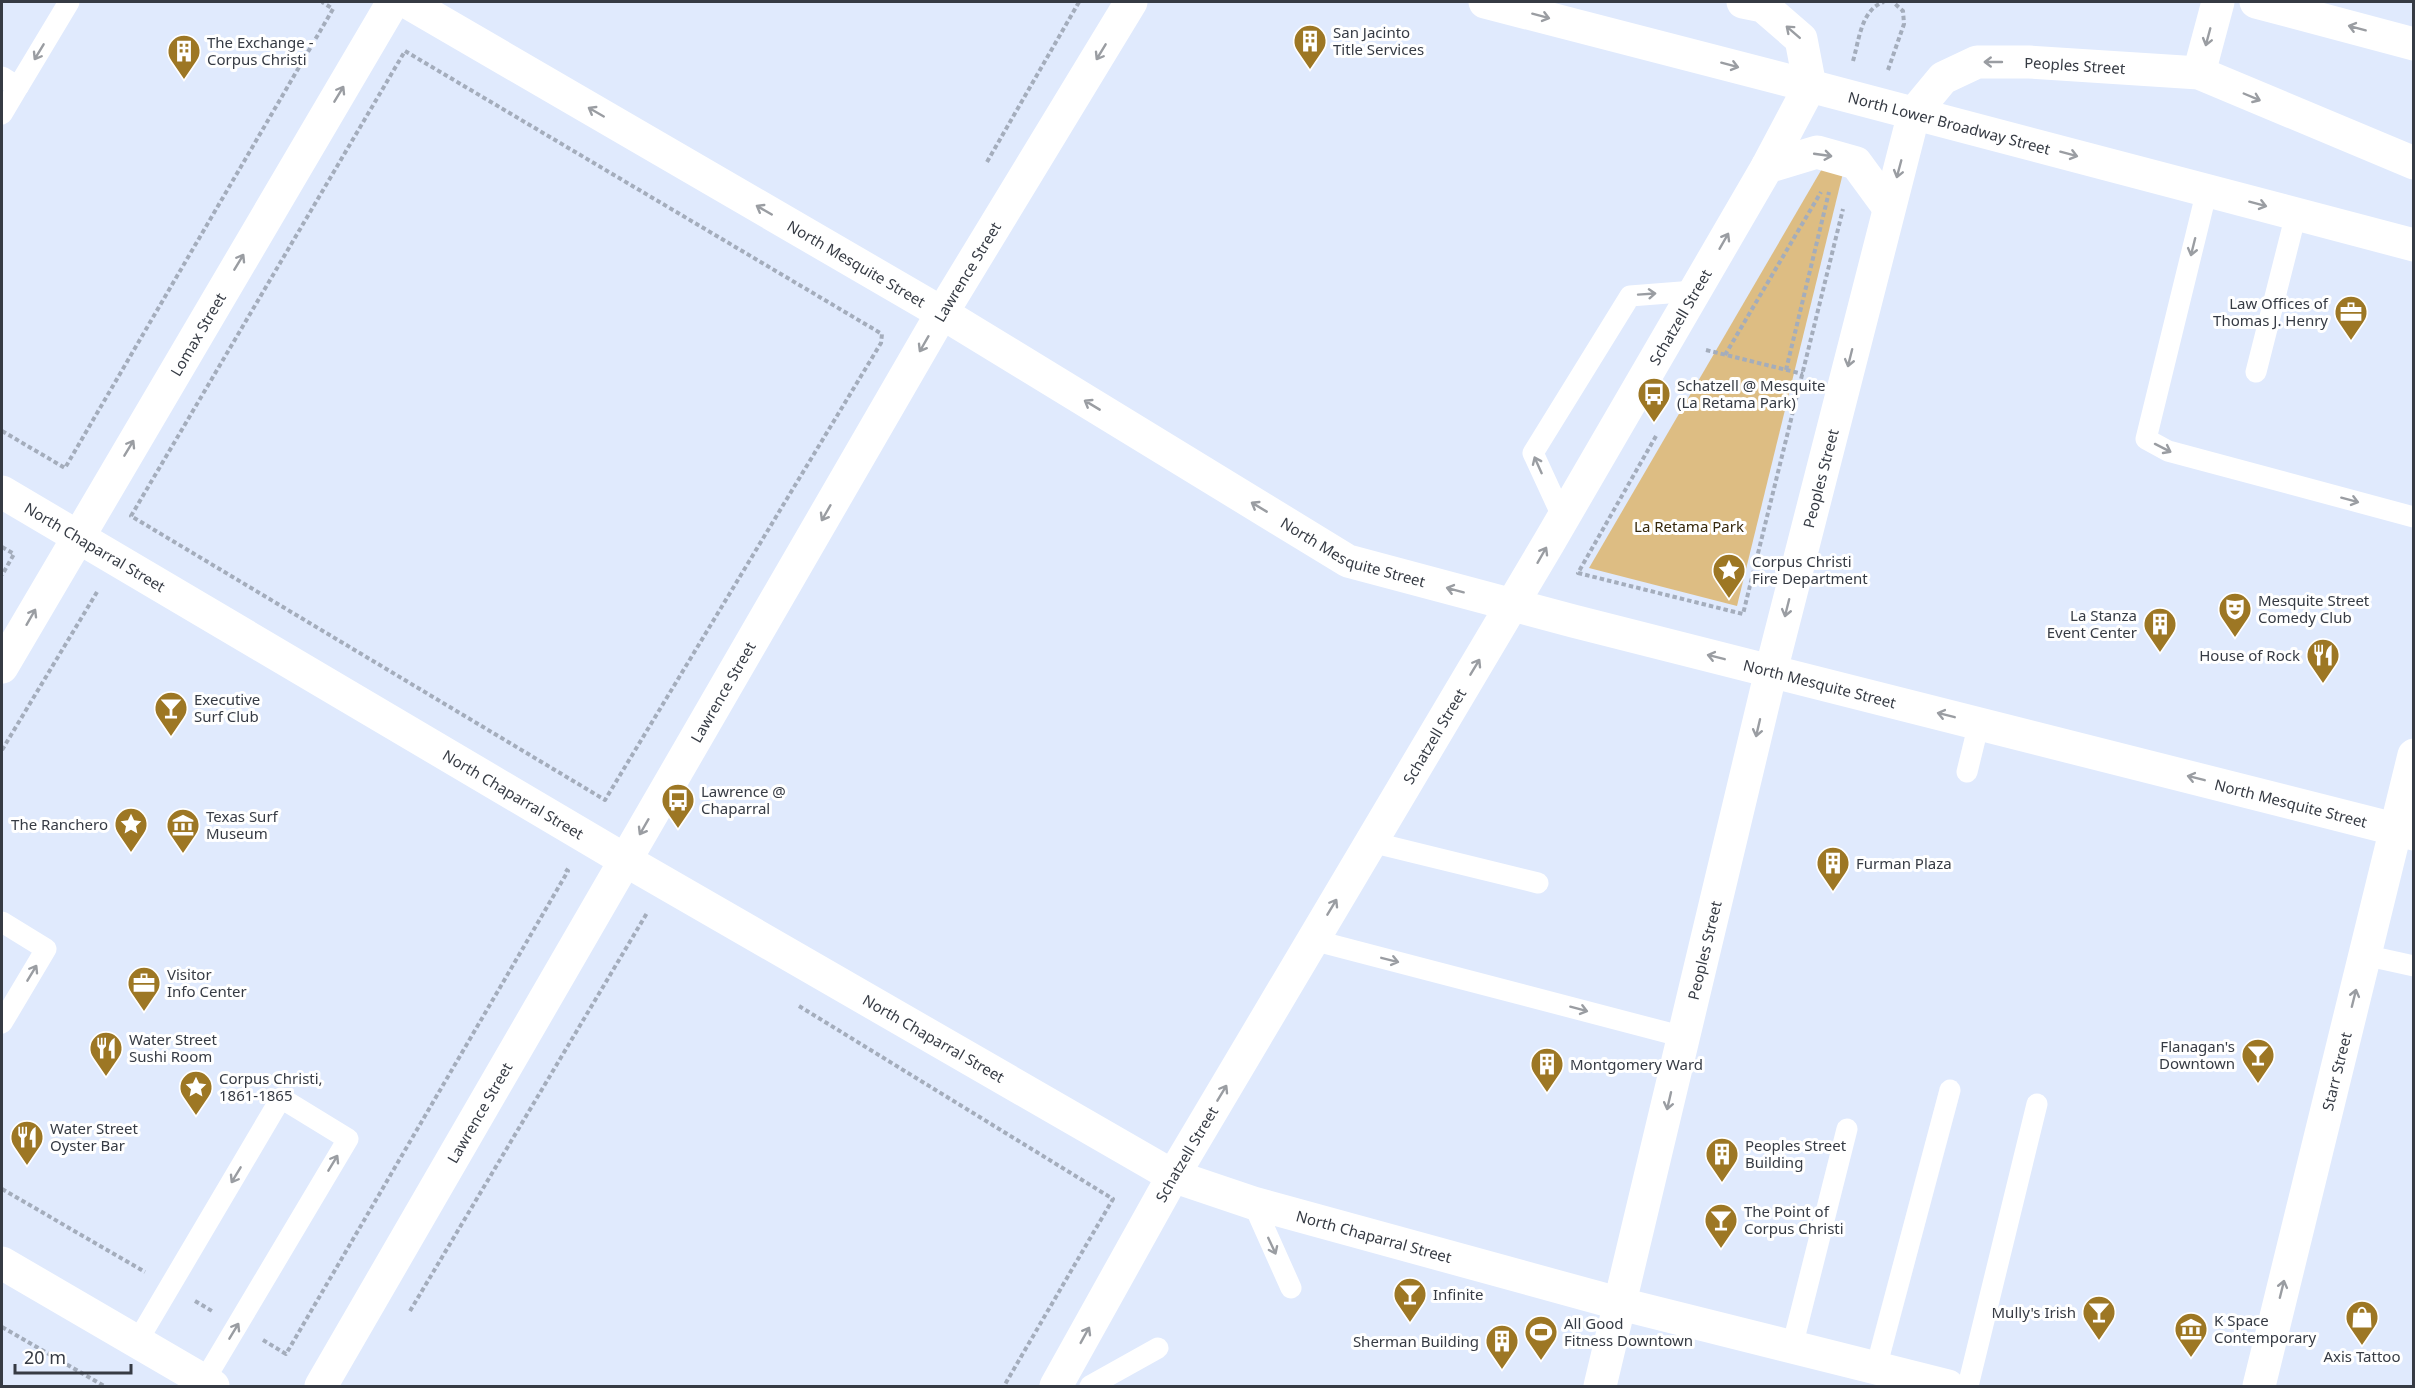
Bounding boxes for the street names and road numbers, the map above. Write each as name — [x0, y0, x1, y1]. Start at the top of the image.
street label: Peoples Street — [2024, 52, 2126, 78]
street label: North Lower Broadway Street — [1846, 86, 2053, 159]
street label: North Mesquite Street — [784, 215, 930, 312]
street label: Lawrence Street — [929, 218, 1005, 325]
street label: Schatzell Street — [1644, 265, 1716, 368]
street label: Lomax Street — [165, 289, 230, 379]
street label: Peoples Street — [1798, 426, 1843, 530]
street label: North Chaparral Street — [21, 498, 170, 597]
street label: North Mesquite Street — [1277, 512, 1428, 591]
street label: Lawrence Street — [686, 637, 760, 746]
street label: North Mesquite Street — [1741, 655, 1899, 713]
street label: Schatzell Street — [1398, 684, 1470, 787]
street label: North Chaparral Street — [439, 745, 588, 844]
street label: North Mesquite Street — [2212, 774, 2370, 832]
street label: Peoples Street — [1683, 898, 1726, 1002]
street label: North Chaparral Street — [859, 989, 1009, 1087]
street label: Starr Street — [2317, 1029, 2356, 1113]
street label: Lawrence Street — [442, 1058, 517, 1167]
street label: Schatzell Street — [1151, 1102, 1222, 1206]
street label: North Chaparral Street — [1294, 1205, 1454, 1267]

